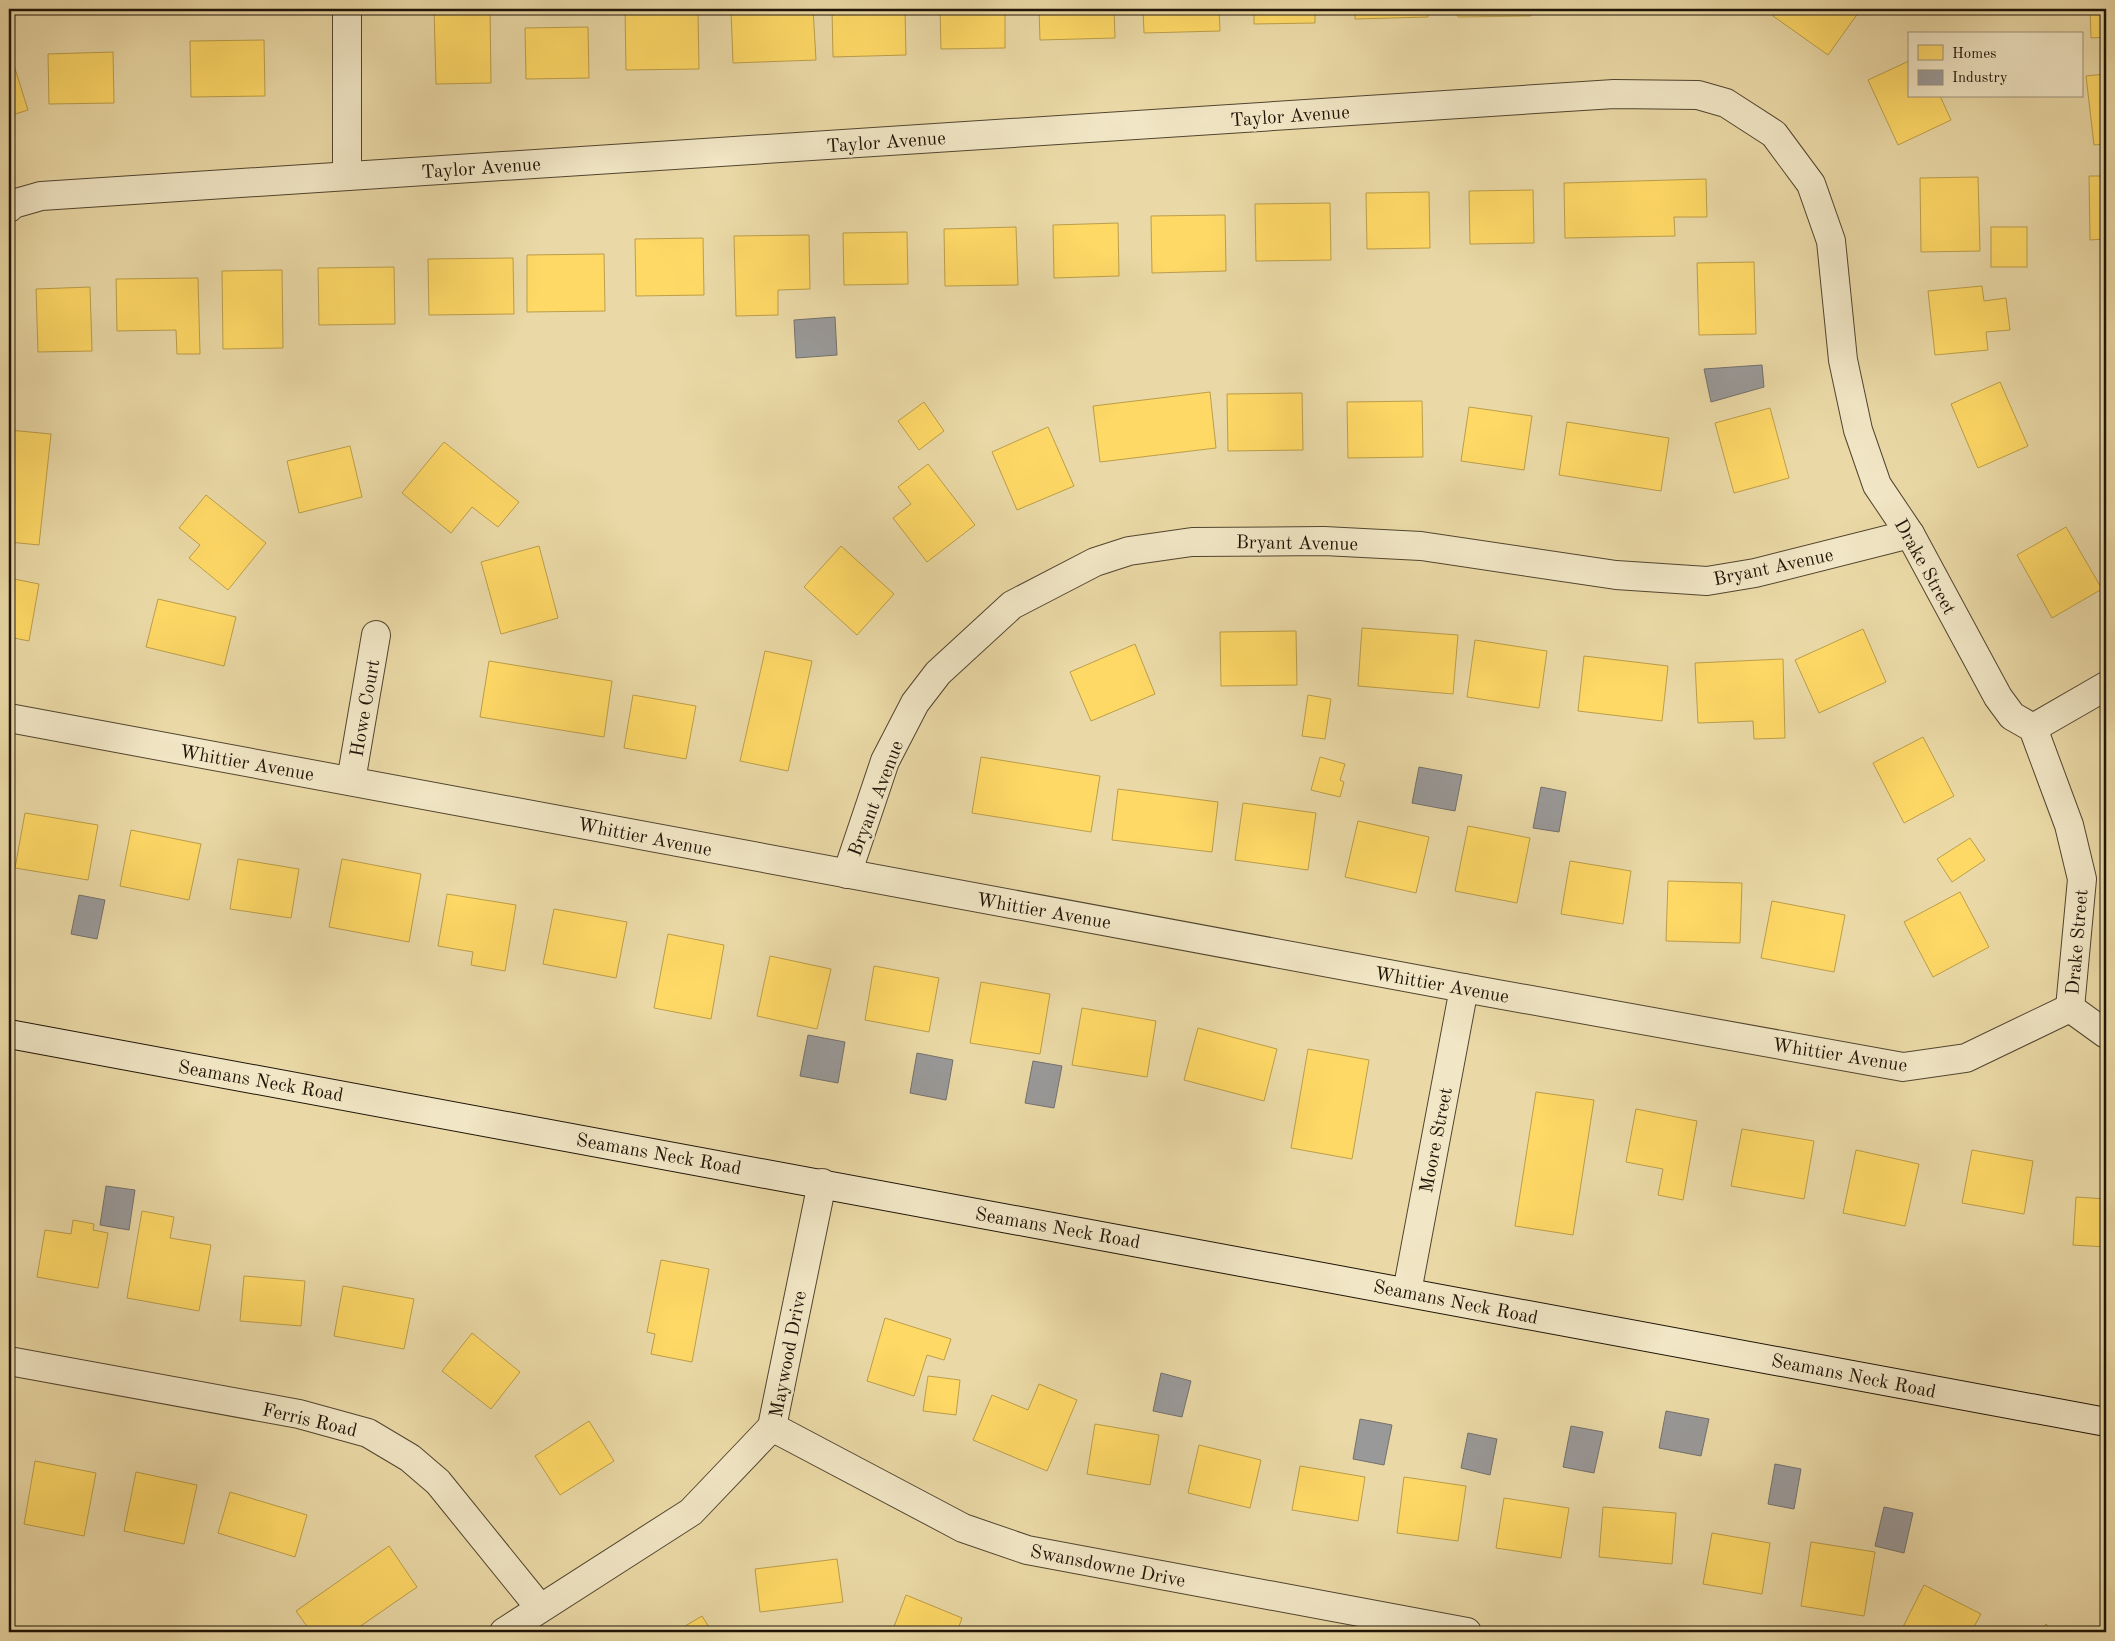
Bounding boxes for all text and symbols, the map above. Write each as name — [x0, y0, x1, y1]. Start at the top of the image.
legend — [1908, 32, 2082, 98]
text: Homes — [1952, 47, 1997, 62]
text: Industry — [1952, 71, 2008, 86]
street label: Taylor Avenue — [1230, 104, 1351, 131]
street label: Taylor Avenue — [826, 130, 947, 157]
street label: Taylor Avenue — [421, 156, 542, 183]
street label: Drake Street — [1890, 516, 1958, 618]
street label: Bryant Avenue — [1236, 534, 1358, 555]
street label: Bryant Avenue — [1712, 546, 1835, 590]
street label: Howe Court — [349, 658, 384, 759]
street label: Bryant Avenue — [847, 738, 908, 859]
street label: Whittier Avenue — [178, 743, 315, 786]
street label: Whittier Avenue — [576, 816, 713, 861]
street label: Drake Street — [2064, 888, 2093, 996]
street label: Whittier Avenue — [975, 891, 1112, 934]
street label: Whittier Avenue — [1373, 965, 1510, 1008]
street label: Whittier Avenue — [1771, 1036, 1908, 1077]
street label: Seamans Neck Road — [176, 1059, 345, 1106]
street label: Moore Street — [1418, 1086, 1457, 1195]
street label: Seamans Neck Road — [574, 1132, 743, 1179]
street label: Seamans Neck Road — [973, 1206, 1142, 1253]
street label: Seamans Neck Road — [1372, 1278, 1540, 1329]
street label: Maywood Drive — [768, 1290, 811, 1419]
street label: Seamans Neck Road — [1770, 1352, 1938, 1403]
street label: Ferris Road — [260, 1401, 359, 1442]
street label: Swansdowne Drive — [1028, 1543, 1187, 1592]

